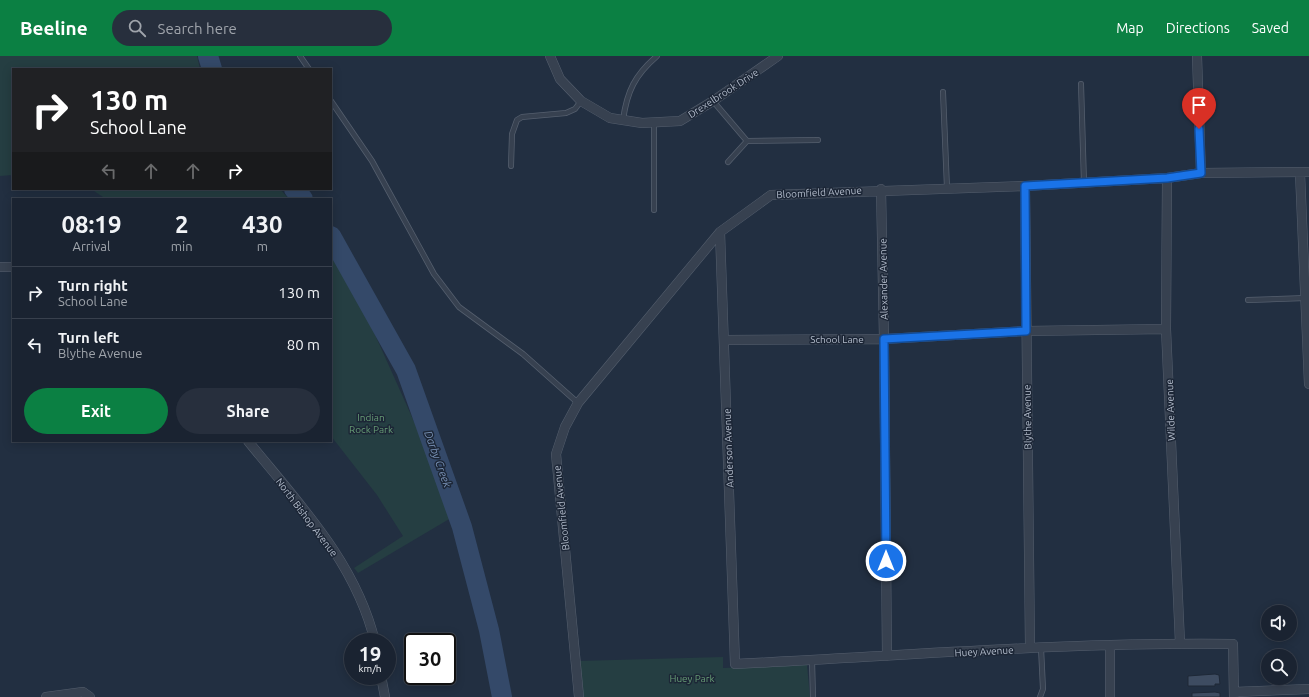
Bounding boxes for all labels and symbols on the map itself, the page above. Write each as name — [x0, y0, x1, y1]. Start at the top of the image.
street label: Drexelbrook Drive — [686, 67, 761, 120]
pin — [1182, 88, 1216, 129]
street label: Bloomfield Avenue — [776, 185, 862, 200]
street label: Alexander Avenue — [877, 238, 890, 320]
street label: School Lane — [810, 334, 864, 345]
street label: Wilde Avenue — [1164, 379, 1177, 441]
street label: Blythe Avenue — [1021, 384, 1034, 450]
street label: Anderson Avenue — [722, 408, 735, 488]
park label: Indian Rock Park — [349, 412, 393, 435]
water label: Darby Creek — [422, 429, 454, 489]
street label: Bloomfield Avenue — [552, 465, 571, 551]
street label: North Bishop Avenue — [274, 476, 340, 559]
position arrow — [865, 540, 907, 582]
speed limit sign: 30 — [404, 633, 456, 685]
street label: Huey Avenue — [954, 644, 1014, 659]
park label: Huey Park — [669, 673, 715, 684]

